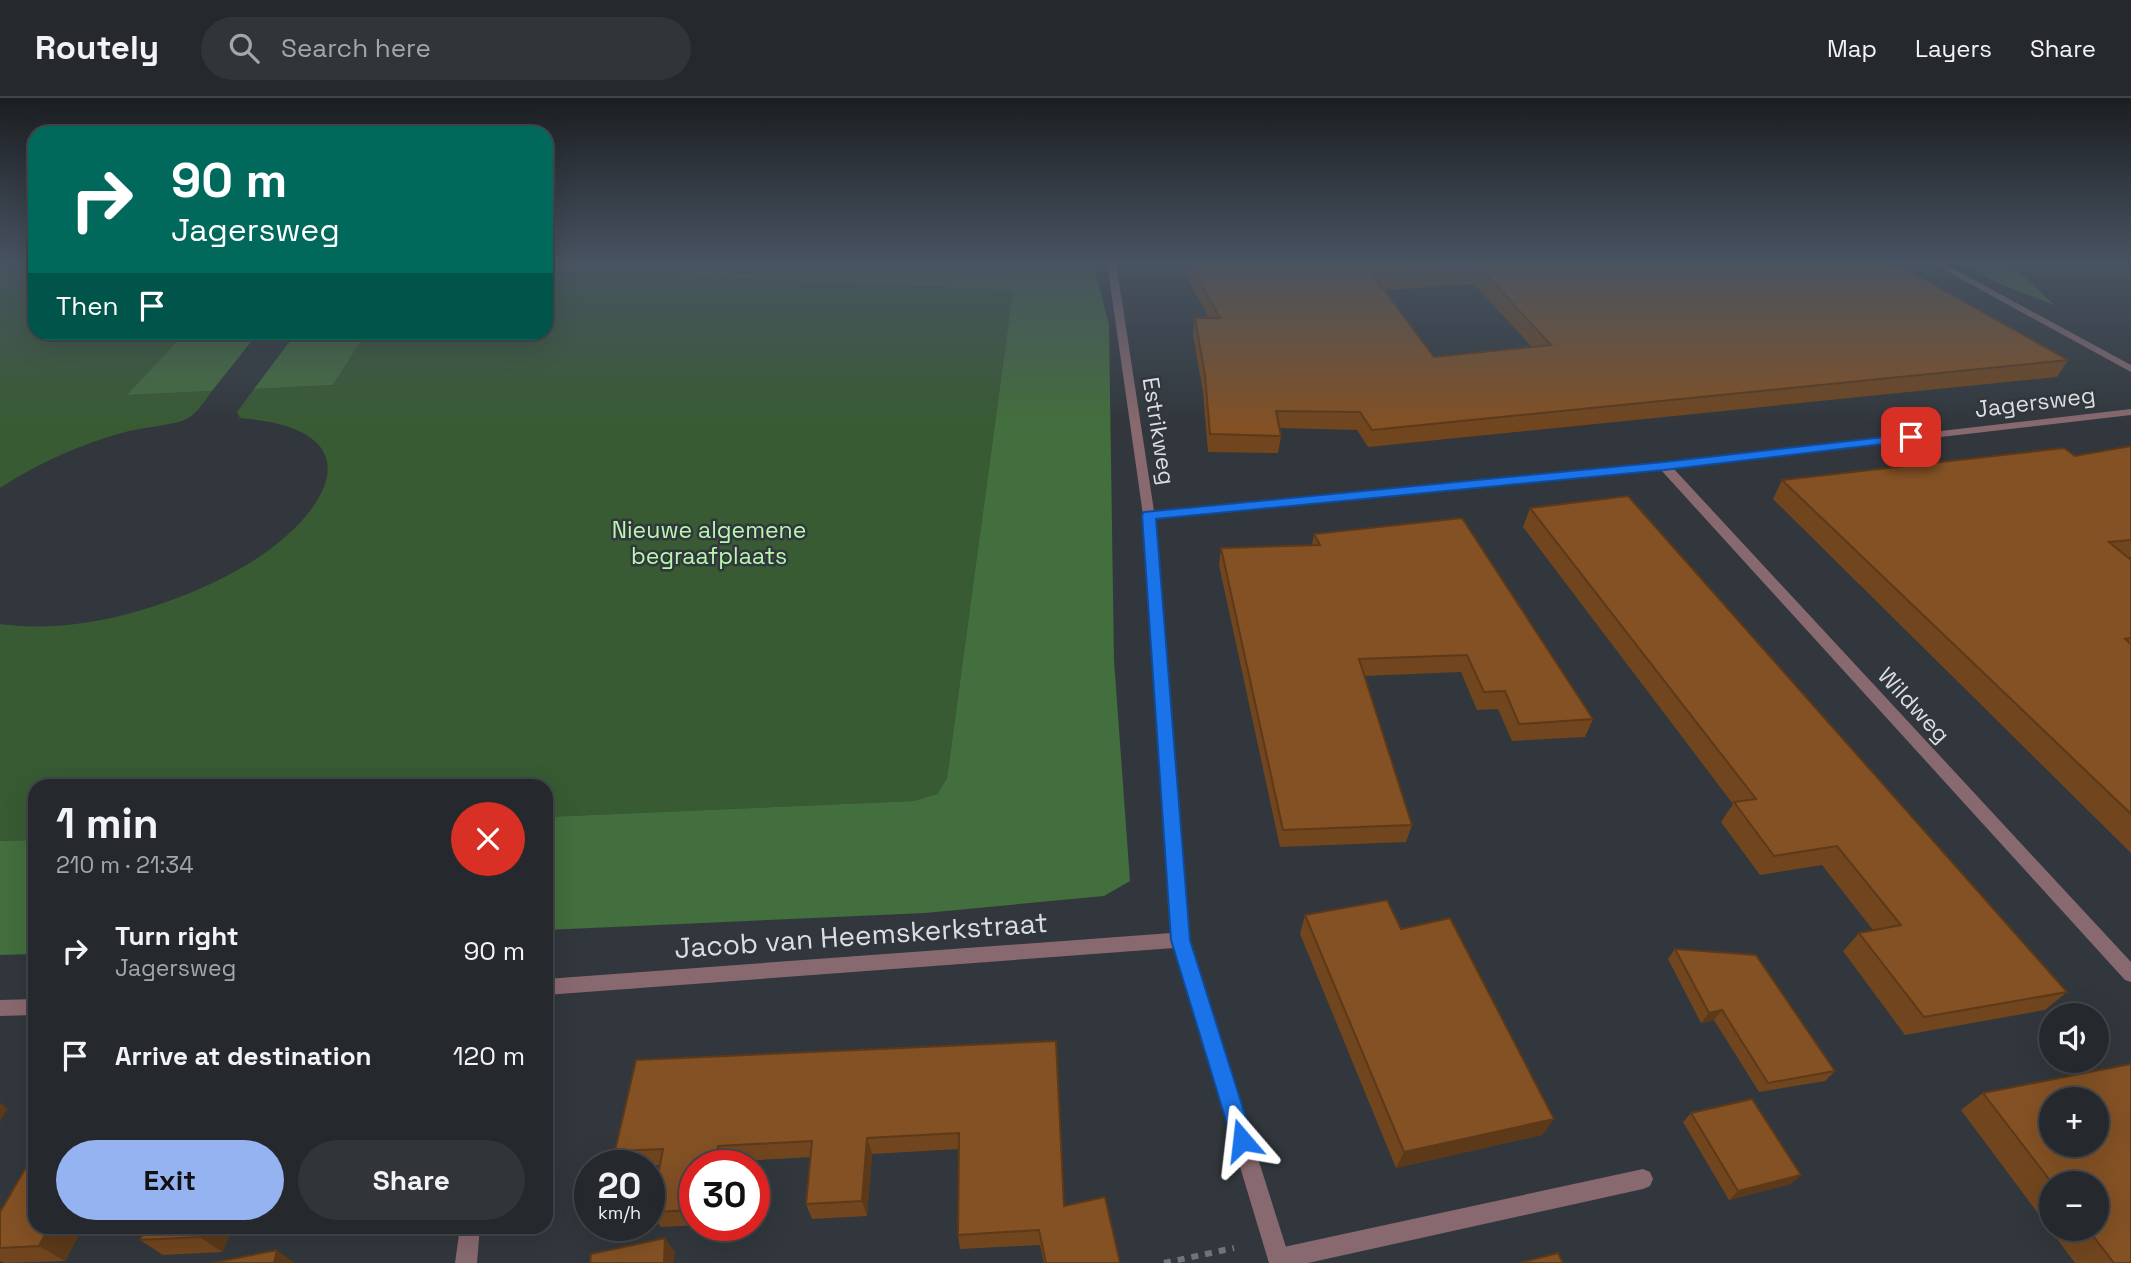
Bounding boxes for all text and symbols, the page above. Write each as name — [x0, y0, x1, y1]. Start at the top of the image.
search box — [201, 17, 691, 80]
text: Routely — [35, 27, 159, 69]
icon: search — [225, 29, 263, 67]
text: Search here — [281, 31, 431, 65]
text: Map — [1827, 33, 1877, 64]
text: Layers — [1915, 33, 1992, 64]
text: Share — [2030, 33, 2096, 64]
text: 90 m — [171, 149, 287, 211]
icon: right — [56, 154, 147, 245]
text: Jagersweg — [171, 210, 340, 250]
icon: arrive — [133, 287, 171, 325]
text: Then — [56, 289, 119, 323]
street label: Estrikweg — [1136, 375, 1182, 487]
street label: Jagersweg — [1973, 380, 2097, 424]
pin — [1881, 407, 1941, 467]
icon: arrive — [1892, 418, 1930, 456]
park label: Nieuwe algemene begraafplaats — [612, 515, 806, 571]
street label: Wildweg — [1871, 661, 1957, 749]
text: 1 min — [56, 797, 159, 850]
button: close — [451, 802, 525, 876]
text: 210 m · 21:34 — [56, 850, 194, 880]
street label: Jacob van Heemskerkstraat — [673, 904, 1049, 966]
text: Turn right — [115, 919, 239, 953]
icon: right — [56, 932, 94, 970]
text: 90 m — [463, 934, 525, 968]
text: Jagersweg — [115, 953, 236, 983]
map controls — [2039, 1003, 2109, 1241]
button: sound — [2039, 1003, 2109, 1073]
icon: arrive — [56, 1037, 94, 1075]
text: Arrive at destination — [115, 1039, 372, 1073]
text: 120 m — [453, 1039, 525, 1073]
button: + — [2039, 1087, 2109, 1157]
position arrow — [1205, 1103, 1279, 1177]
button: Exit — [56, 1140, 284, 1220]
button: Share — [298, 1140, 525, 1220]
speed limit sign: 30 — [679, 1150, 770, 1241]
text: 20 — [598, 1164, 641, 1208]
button: − — [2039, 1171, 2109, 1241]
text: km/h — [598, 1201, 641, 1224]

